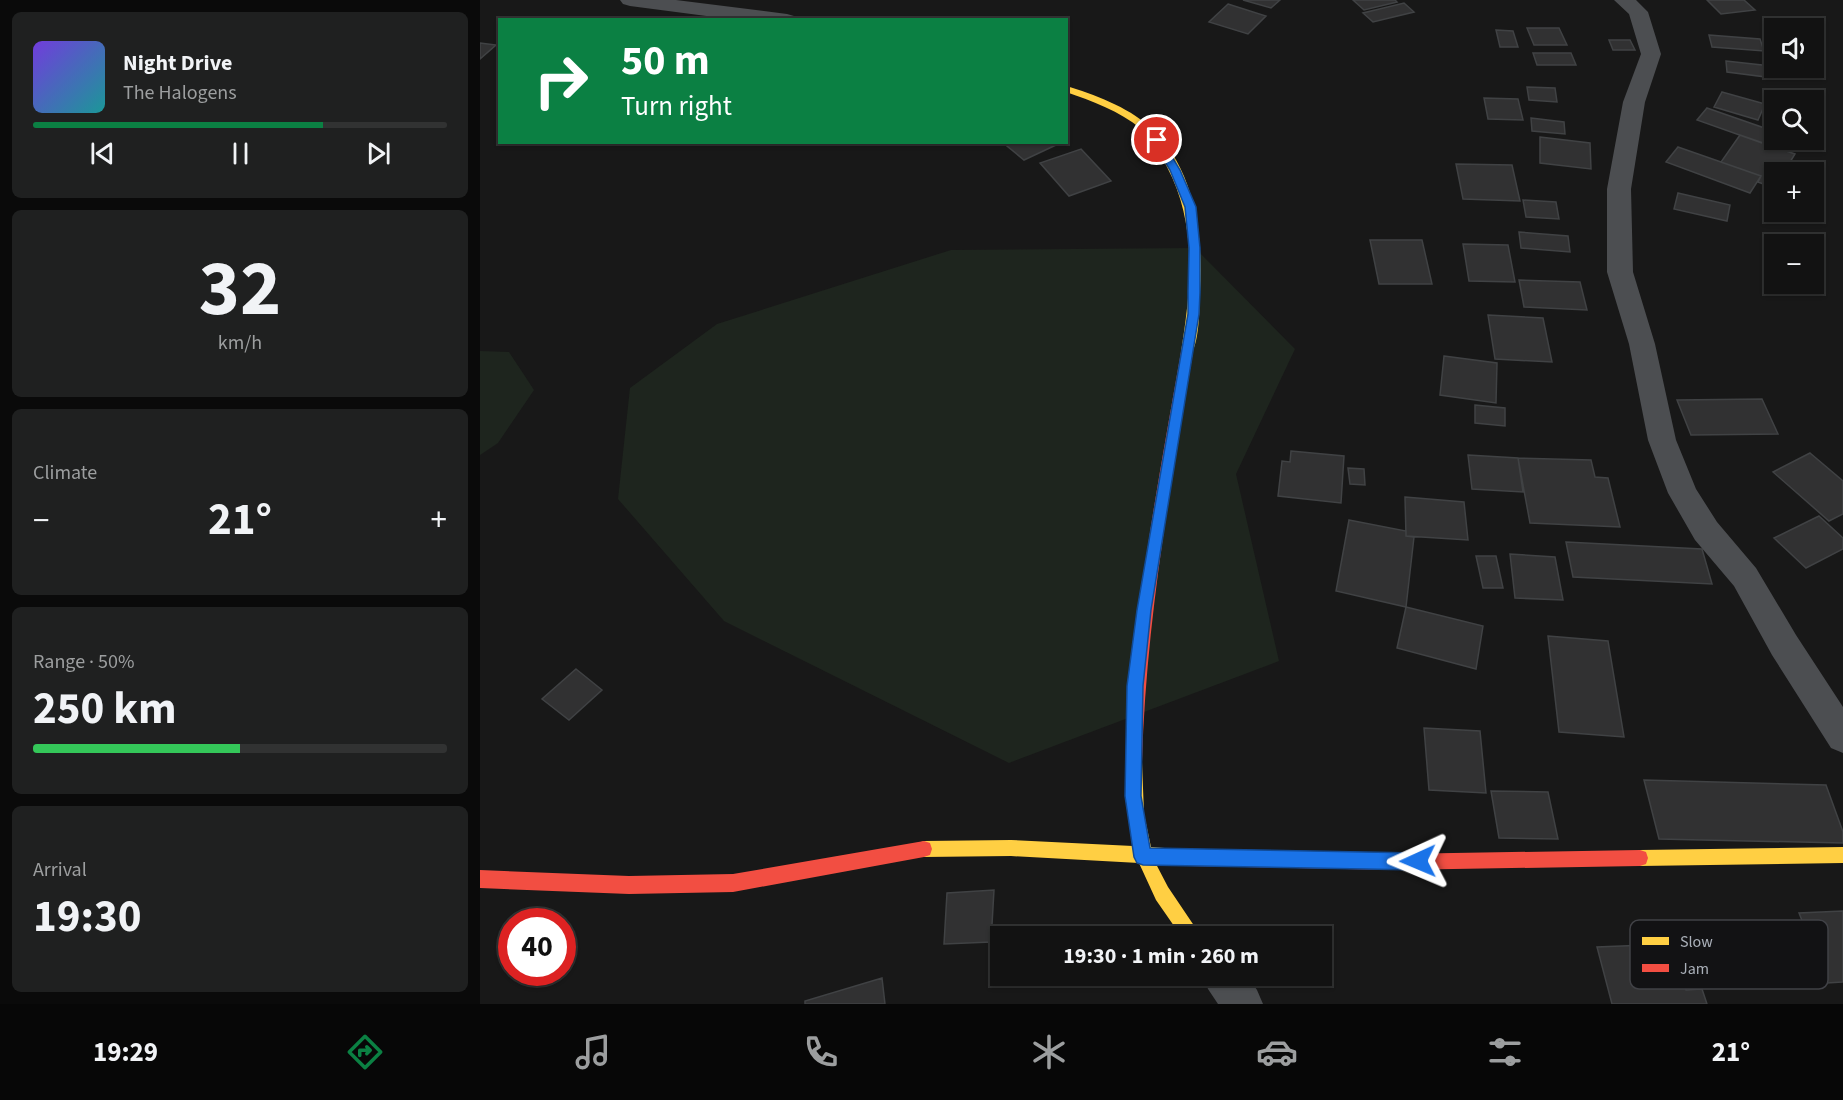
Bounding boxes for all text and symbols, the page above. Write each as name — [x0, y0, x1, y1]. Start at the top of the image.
map controls — [1764, 18, 1824, 294]
button: sound — [1764, 18, 1824, 78]
text: 50 m — [621, 31, 710, 91]
icon: right — [522, 42, 600, 120]
text: Night Drive — [123, 47, 232, 79]
text: The Halogens — [123, 79, 237, 107]
text: Turn right — [621, 87, 732, 126]
button: search — [1764, 90, 1824, 150]
pin — [1131, 114, 1182, 165]
icon: arrive — [1140, 123, 1173, 156]
icon: previous — [86, 137, 119, 170]
icon: pause — [224, 137, 257, 170]
icon: next — [362, 137, 395, 170]
button: + — [1764, 162, 1824, 222]
text: 32 — [199, 234, 281, 345]
button: − — [1764, 234, 1824, 294]
text: km/h — [218, 329, 262, 357]
text: Climate — [33, 459, 97, 487]
text: 21° — [208, 488, 272, 552]
text: − — [33, 497, 49, 544]
text: + — [431, 497, 447, 544]
text: Range · 50% — [33, 648, 134, 676]
text: 250 km — [33, 677, 177, 741]
position arrow — [1386, 829, 1450, 893]
text: Arrival — [33, 856, 87, 884]
text: 19:30 — [33, 885, 142, 949]
speed limit sign: 40 — [498, 908, 576, 986]
legend — [1630, 920, 1828, 989]
text: Slow — [1680, 931, 1713, 953]
text: 19:30 · 1 min · 260 m — [1063, 940, 1259, 972]
text: Jam — [1680, 958, 1709, 980]
icon: directions — [344, 1031, 386, 1073]
icon: music — [572, 1031, 614, 1073]
icon: phone — [800, 1031, 842, 1073]
icon: climate — [1028, 1031, 1070, 1073]
icon: car — [1256, 1031, 1298, 1073]
icon: filters — [1484, 1031, 1526, 1073]
text: 19:29 — [93, 1033, 158, 1072]
text: 21° — [1712, 1033, 1750, 1072]

